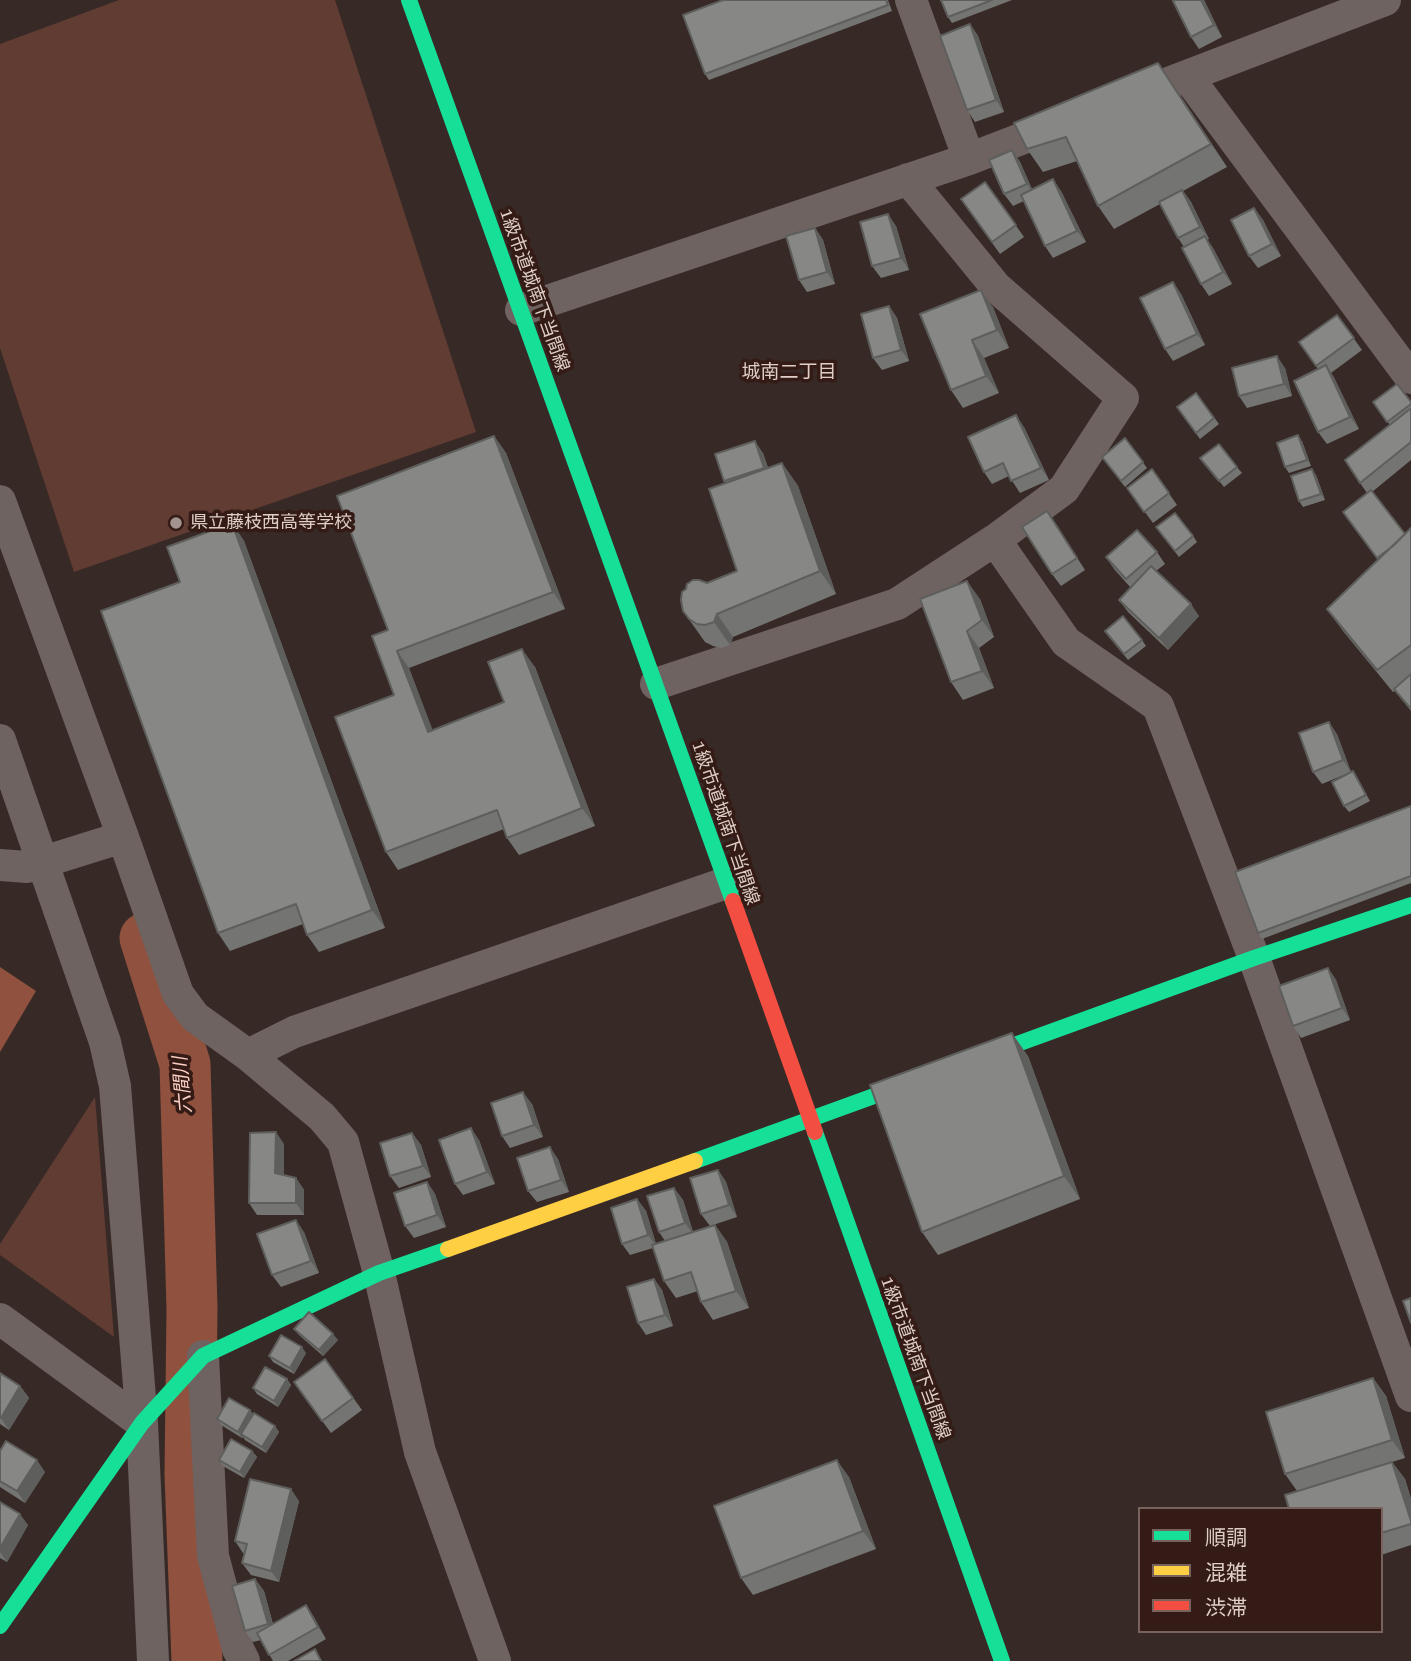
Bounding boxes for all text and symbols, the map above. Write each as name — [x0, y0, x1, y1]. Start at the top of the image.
street label: 1級市道城南下当間線 — [494, 205, 574, 375]
district label: 城南二丁目 — [742, 361, 836, 383]
place label: 県立藤枝西高等学校 — [190, 512, 352, 534]
marker: 県立藤枝西高等学校 — [168, 515, 184, 531]
street label: 1級市道城南下当間線 — [687, 738, 763, 908]
water label: 六間川 — [169, 1056, 197, 1114]
street label: 1級市道城南下当間線 — [875, 1273, 955, 1443]
legend — [1138, 1507, 1383, 1633]
text: 順調 — [1205, 1526, 1247, 1550]
text: 混雑 — [1205, 1561, 1247, 1585]
text: 渋滞 — [1205, 1596, 1247, 1620]

